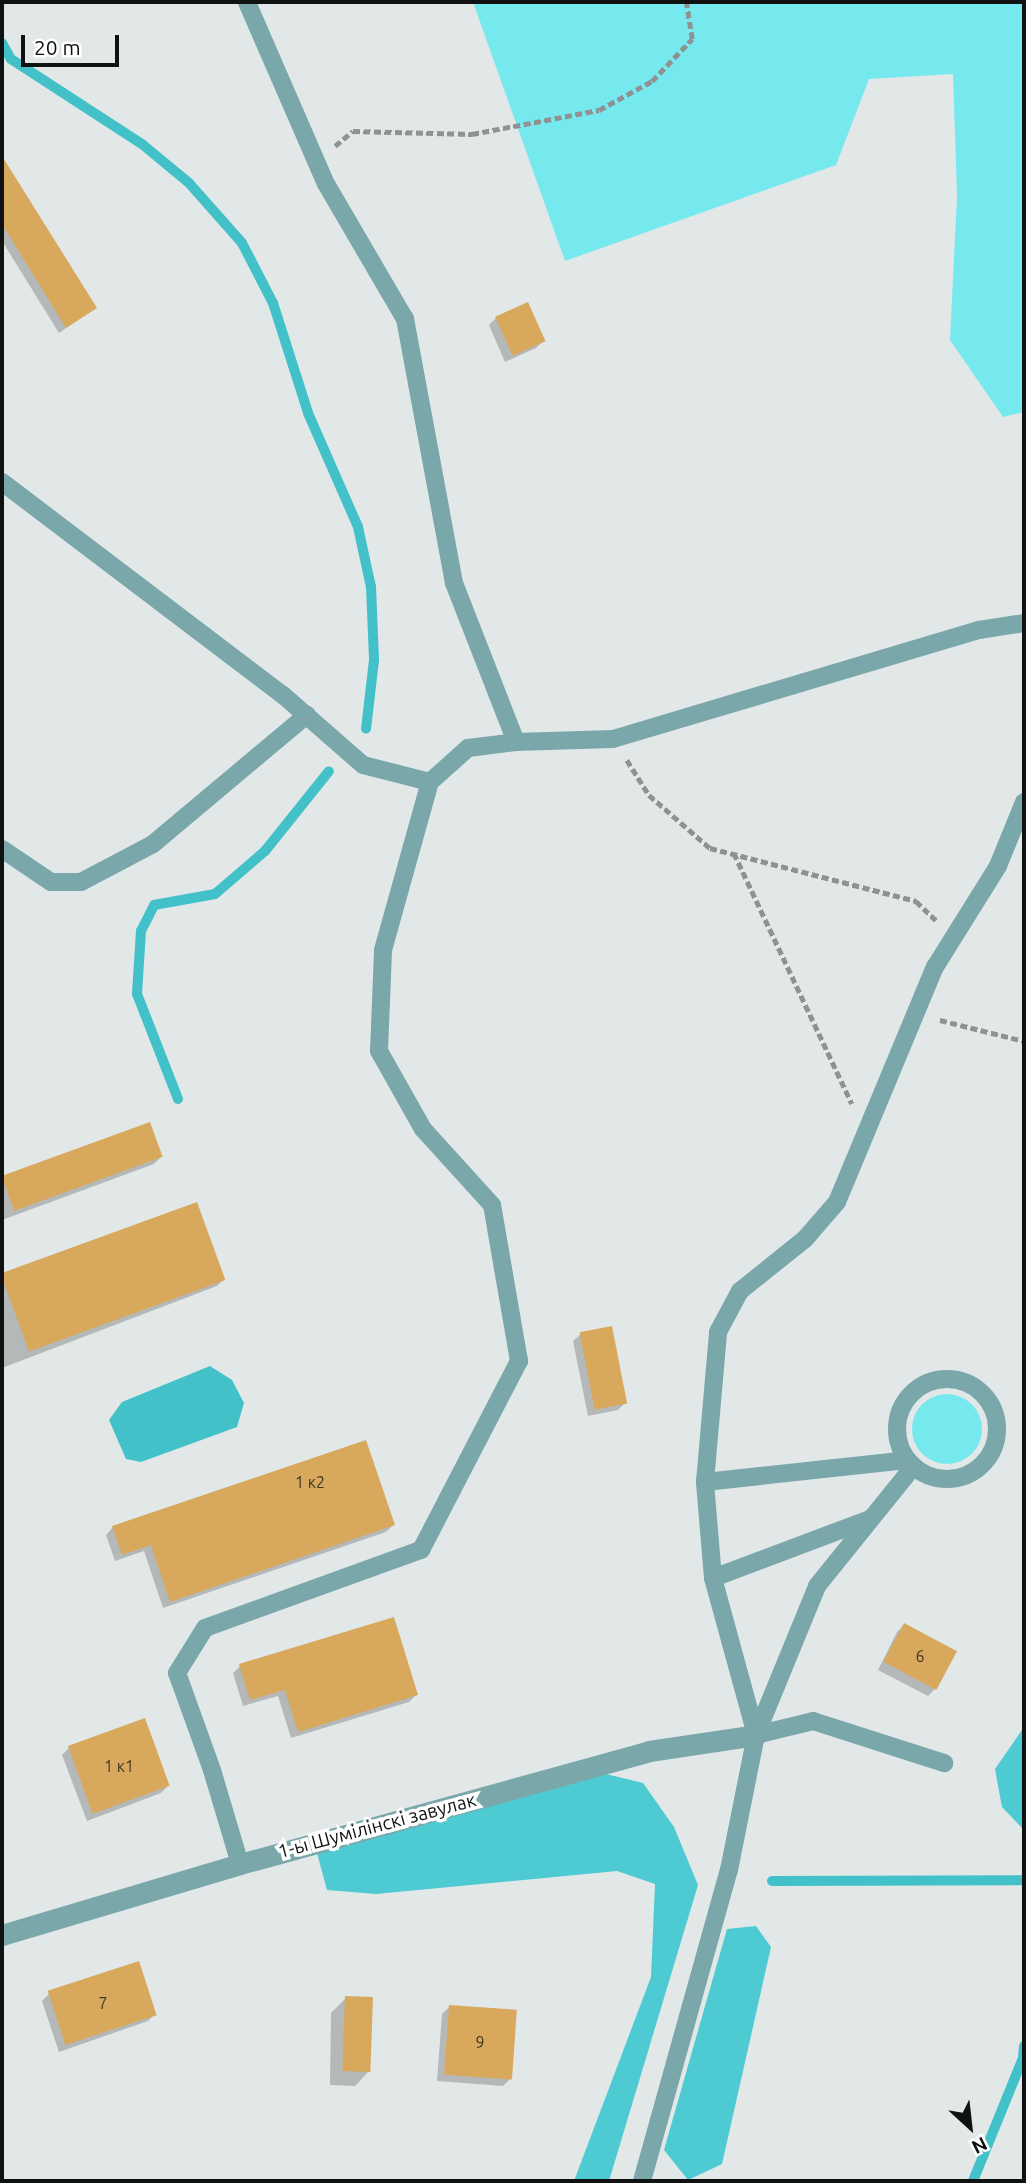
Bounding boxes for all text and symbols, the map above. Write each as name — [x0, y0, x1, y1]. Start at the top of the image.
scale bar — [24, 21, 122, 65]
text: 20 m — [34, 35, 81, 59]
house number: 1 к2 — [295, 1472, 325, 1492]
house number: 6 — [915, 1646, 925, 1666]
house number: 1 к1 — [104, 1756, 134, 1776]
street label: 1-ы Шумілінскі завулак — [276, 1789, 478, 1863]
house number: 7 — [98, 1993, 108, 2013]
house number: 9 — [475, 2032, 485, 2052]
north arrow — [935, 2092, 1005, 2162]
text: N — [968, 2133, 991, 2159]

